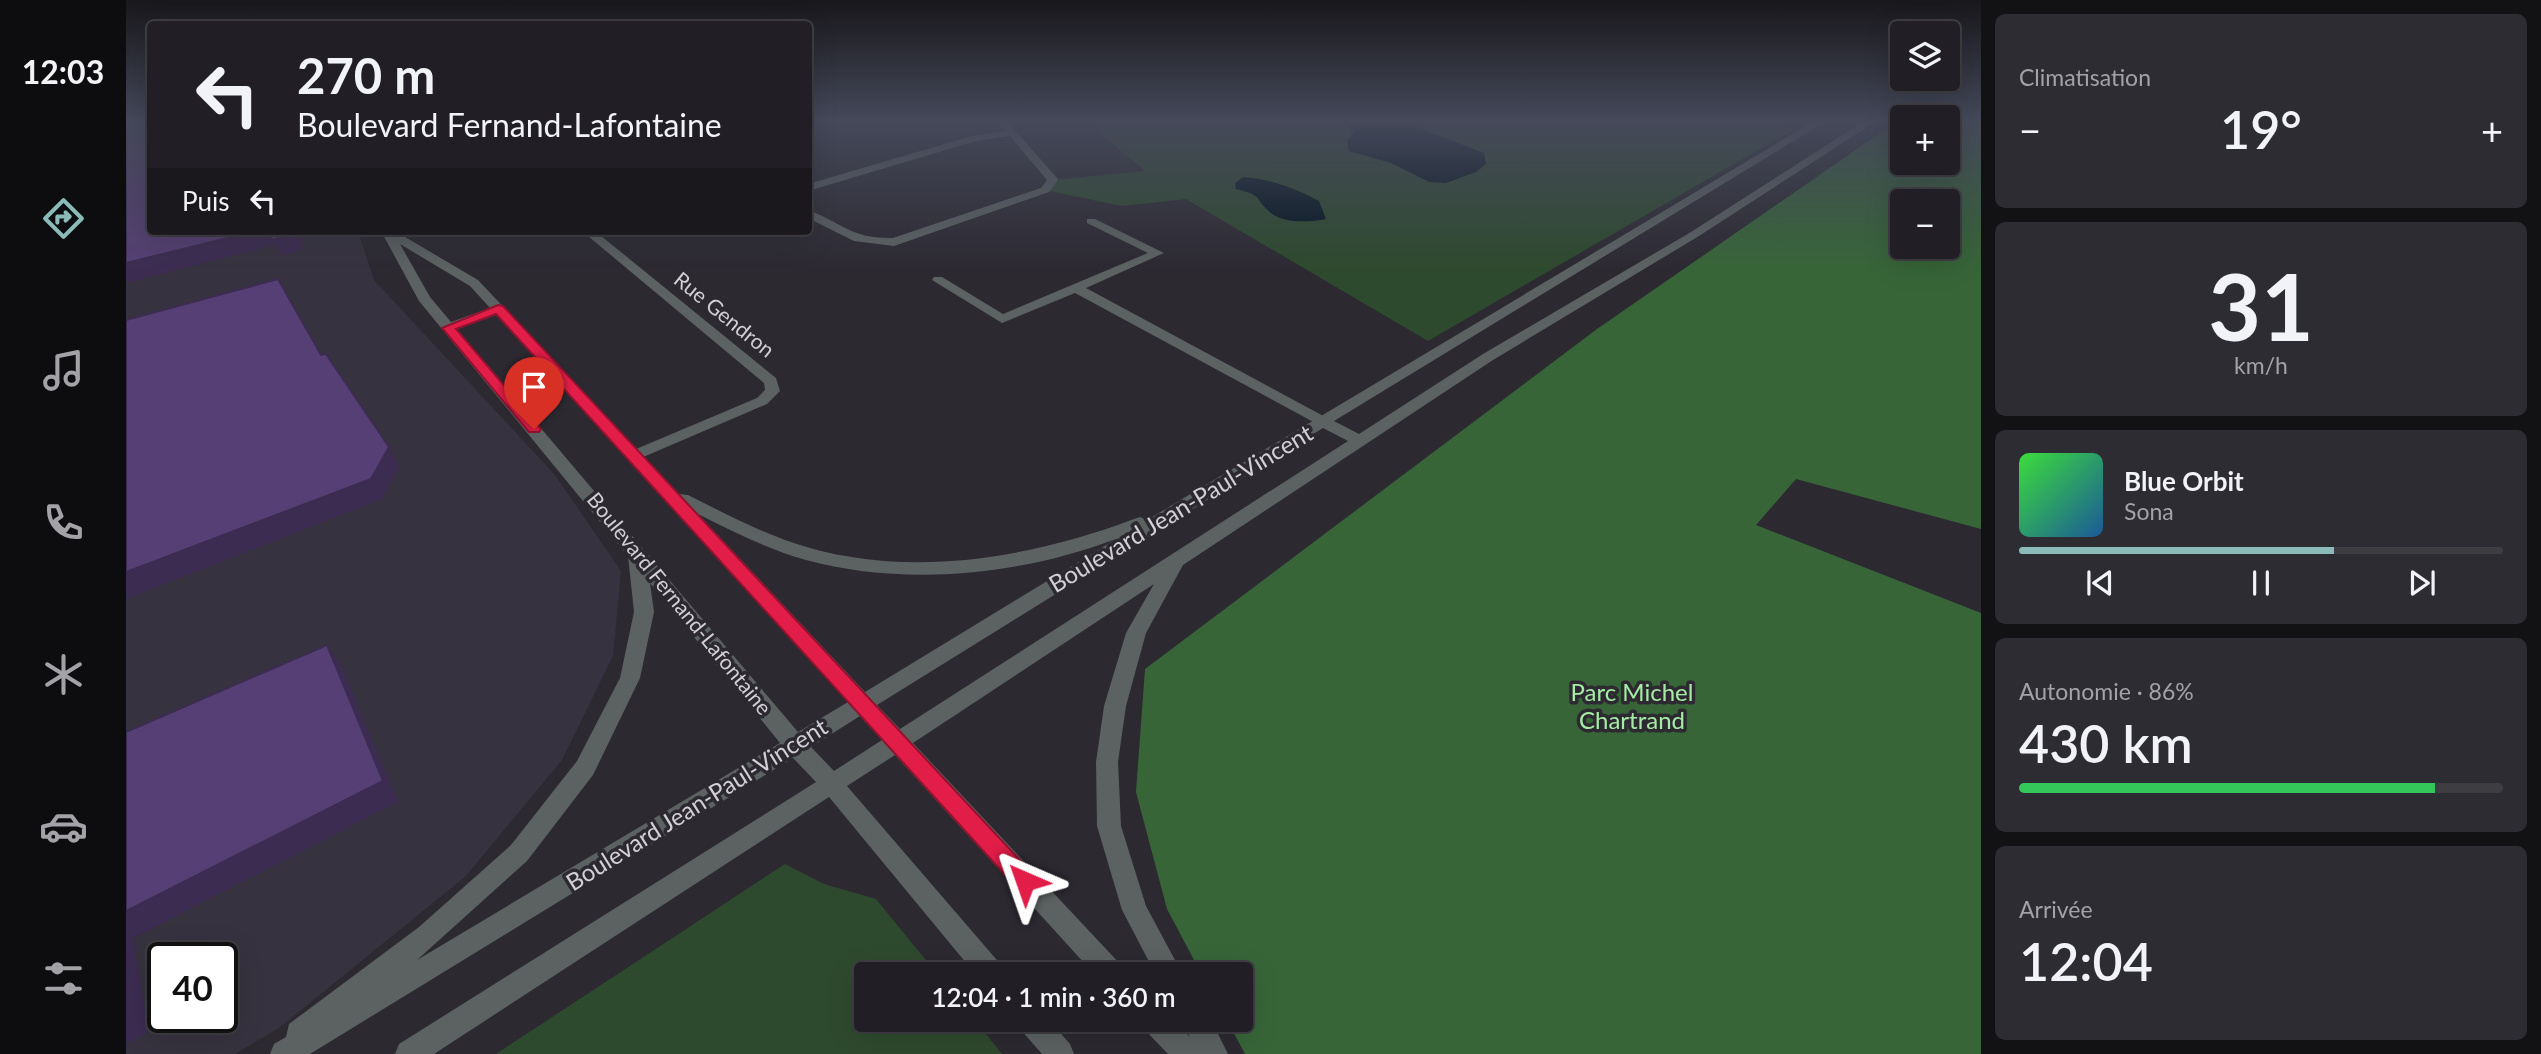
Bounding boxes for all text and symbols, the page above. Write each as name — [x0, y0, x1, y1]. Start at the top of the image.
map controls — [1890, 21, 1960, 259]
button: layers — [1890, 21, 1960, 91]
text: 270 m — [297, 46, 435, 104]
icon: left — [182, 49, 273, 140]
text: 12:03 — [22, 52, 104, 91]
text: Climatisation — [2019, 63, 2151, 91]
text: 19° — [2220, 98, 2302, 160]
text: Boulevard Fernand-Lafontaine — [297, 105, 722, 144]
button: + — [1890, 105, 1960, 175]
text: − — [2019, 107, 2041, 153]
text: + — [2481, 107, 2503, 153]
icon: left — [244, 182, 282, 220]
text: Puis — [182, 185, 230, 217]
button: − — [1890, 189, 1960, 259]
icon: directions — [39, 194, 88, 243]
text: 31 — [2208, 251, 2314, 360]
street label: Rue Gendron — [670, 266, 780, 362]
icon: music — [39, 346, 88, 395]
text: km/h — [2234, 351, 2288, 379]
pin — [504, 357, 564, 429]
icon: arrive — [515, 368, 553, 406]
street label: Boulevard Jean-Paul-Vincent — [1043, 417, 1318, 598]
text: Blue Orbit — [2124, 465, 2244, 497]
street label: Boulevard Fernand-Lafontaine — [583, 487, 778, 719]
text: Sona — [2124, 497, 2174, 525]
icon: phone — [39, 498, 88, 547]
icon: previous — [2081, 564, 2119, 602]
icon: pause — [2242, 564, 2280, 602]
icon: next — [2403, 564, 2441, 602]
icon: climate — [39, 650, 88, 699]
park label: Parc Michel Chartrand — [1571, 677, 1693, 734]
text: Autonomie · 86% — [2019, 677, 2194, 705]
street label: Boulevard Jean-Paul-Vincent — [560, 711, 833, 896]
text: 430 km — [2019, 712, 2193, 774]
icon: car — [39, 802, 88, 851]
position arrow — [988, 844, 1062, 918]
text: Arrivée — [2019, 895, 2093, 923]
text: 12:04 — [2019, 930, 2153, 992]
speed limit sign: 40 — [147, 942, 238, 1033]
icon: filters — [39, 954, 88, 1003]
text: 12:04 · 1 min · 360 m — [931, 981, 1176, 1013]

